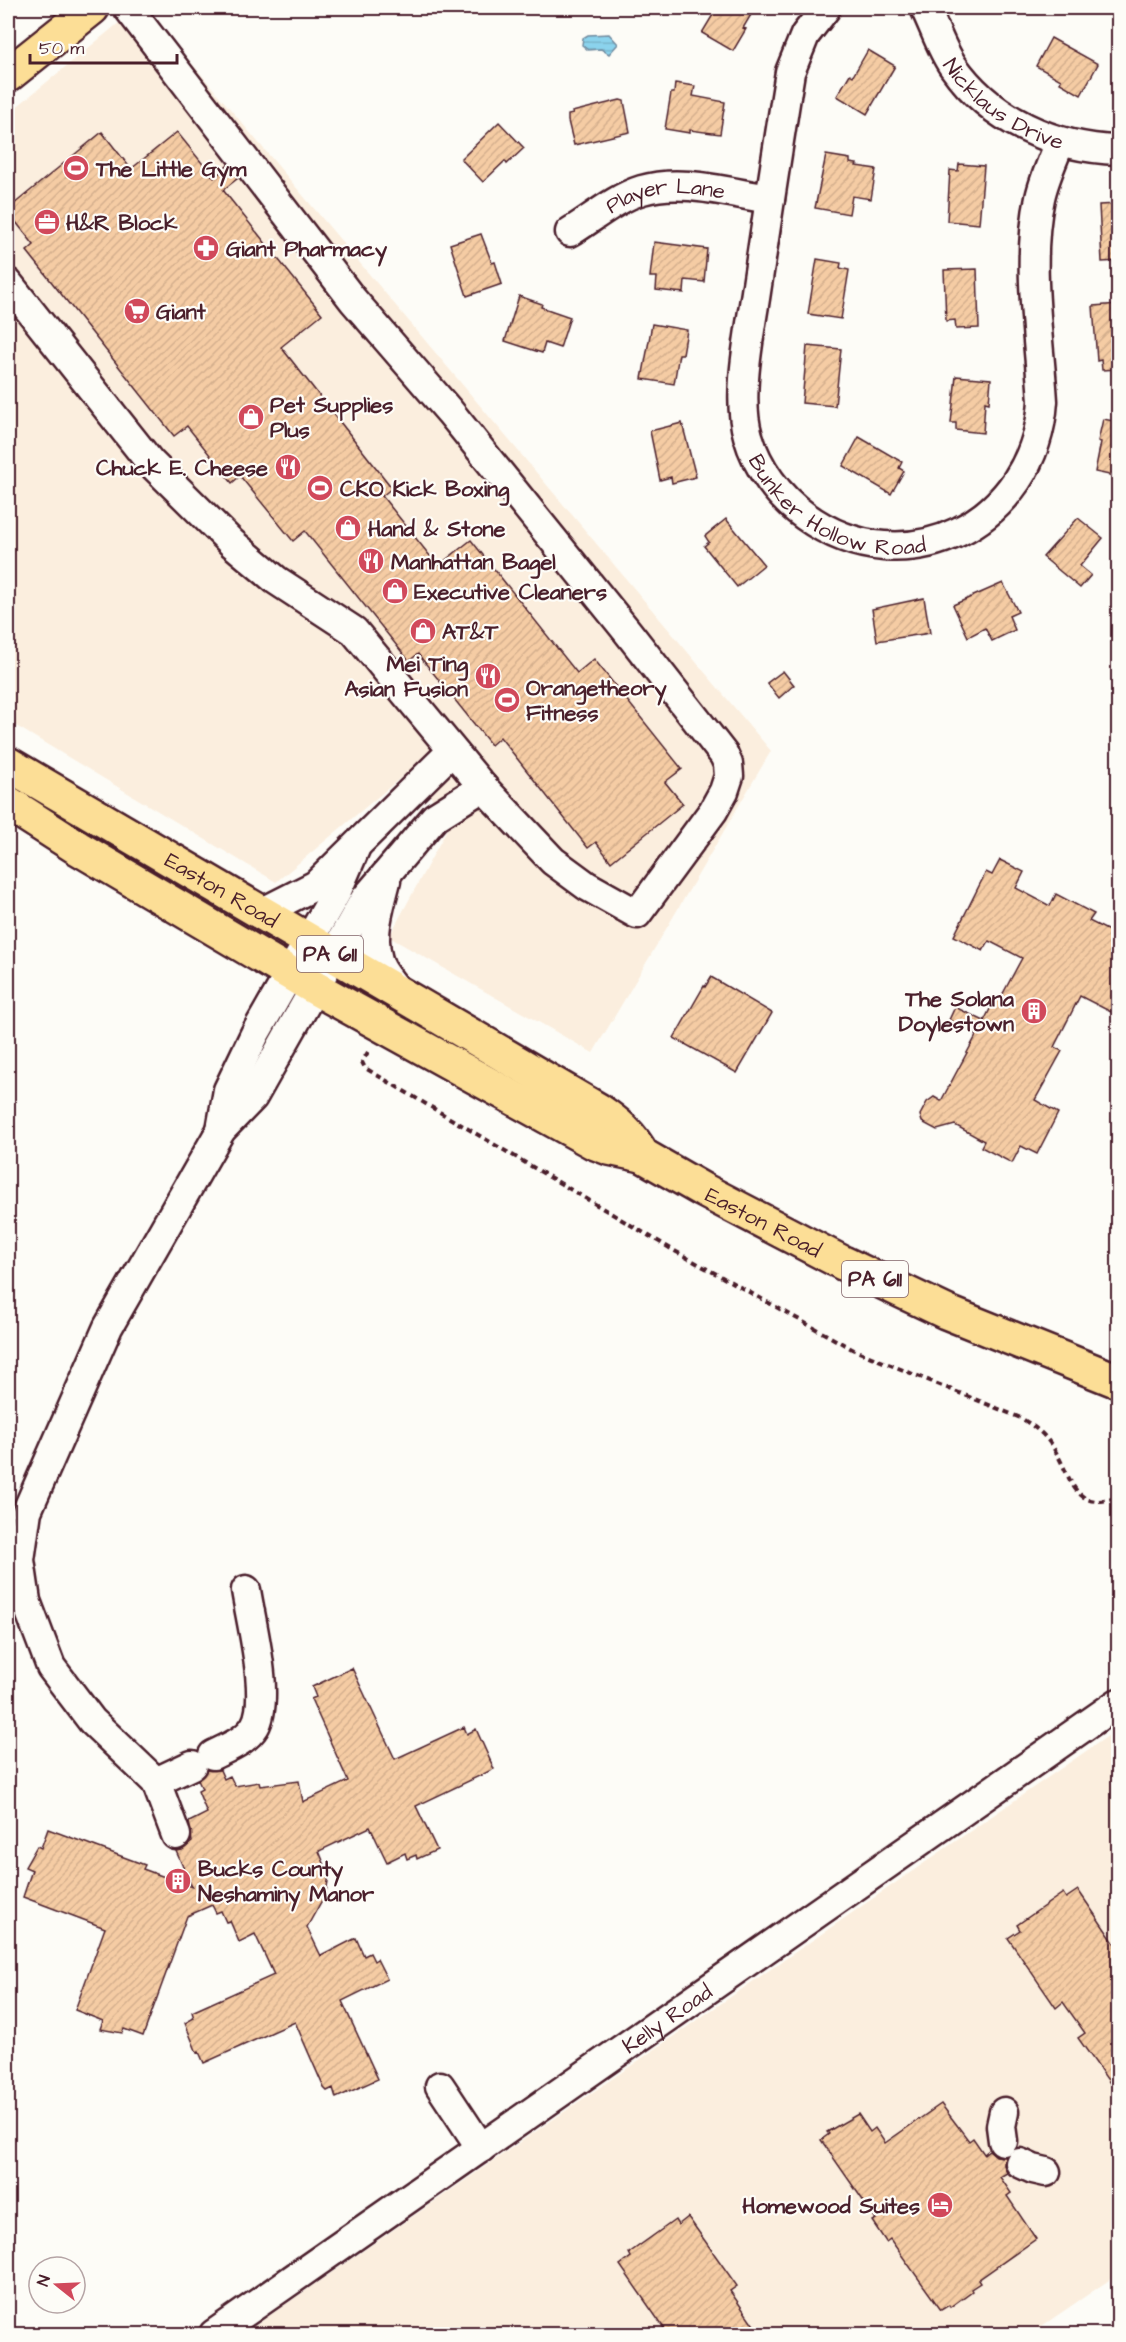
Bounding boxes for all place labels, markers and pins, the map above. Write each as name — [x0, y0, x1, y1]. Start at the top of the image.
sports icon: The Little Gym — [61, 153, 91, 183]
place label: The Little Gym — [95, 154, 247, 187]
office icon: H&R Block — [32, 207, 62, 237]
place label: H&R Block — [66, 208, 178, 239]
pharmacy icon: Giant Pharmacy — [191, 233, 221, 263]
place label: Giant Pharmacy — [226, 234, 388, 267]
supermarket icon: Giant — [122, 296, 152, 326]
place label: Giant — [156, 297, 207, 328]
place label: Pet Supplies Plus — [270, 390, 393, 446]
shop icon: Pet Supplies Plus — [236, 402, 266, 432]
restaurant icon: Chuck E. Cheese — [273, 452, 303, 482]
place label: Chuck E. Cheese — [96, 453, 268, 484]
sports icon: CKO Kick Boxing — [305, 473, 335, 503]
place label: CKO Kick Boxing — [340, 474, 510, 506]
shop icon: Hand & Stone — [333, 513, 363, 543]
place label: Hand & Stone — [368, 514, 506, 545]
restaurant icon: Manhattan Bagel — [356, 546, 386, 576]
place label: Manhattan Bagel — [391, 547, 556, 579]
shop icon: Executive Cleaners — [380, 576, 410, 606]
place label: Executive Cleaners — [414, 577, 607, 608]
shop icon: AT&T — [408, 616, 438, 646]
place label: AT&T — [442, 617, 500, 648]
place label: Mei Ting Asian Fusion — [344, 649, 469, 705]
restaurant icon: Mei Ting Asian Fusion — [473, 661, 503, 691]
place label: Orangetheory Fitness — [526, 673, 668, 729]
sports icon: Orangetheory Fitness — [492, 685, 522, 715]
place label: The Solana Doylestown — [899, 984, 1015, 1042]
building icon: The Solana Doylestown — [1019, 996, 1049, 1026]
place label: Bucks County Neshaminy Manor — [198, 1854, 375, 1912]
building icon: Bucks County Neshaminy Manor — [163, 1866, 193, 1896]
hotel icon: Homewood Suites — [925, 2190, 955, 2220]
place label: Homewood Suites — [742, 2191, 920, 2222]

